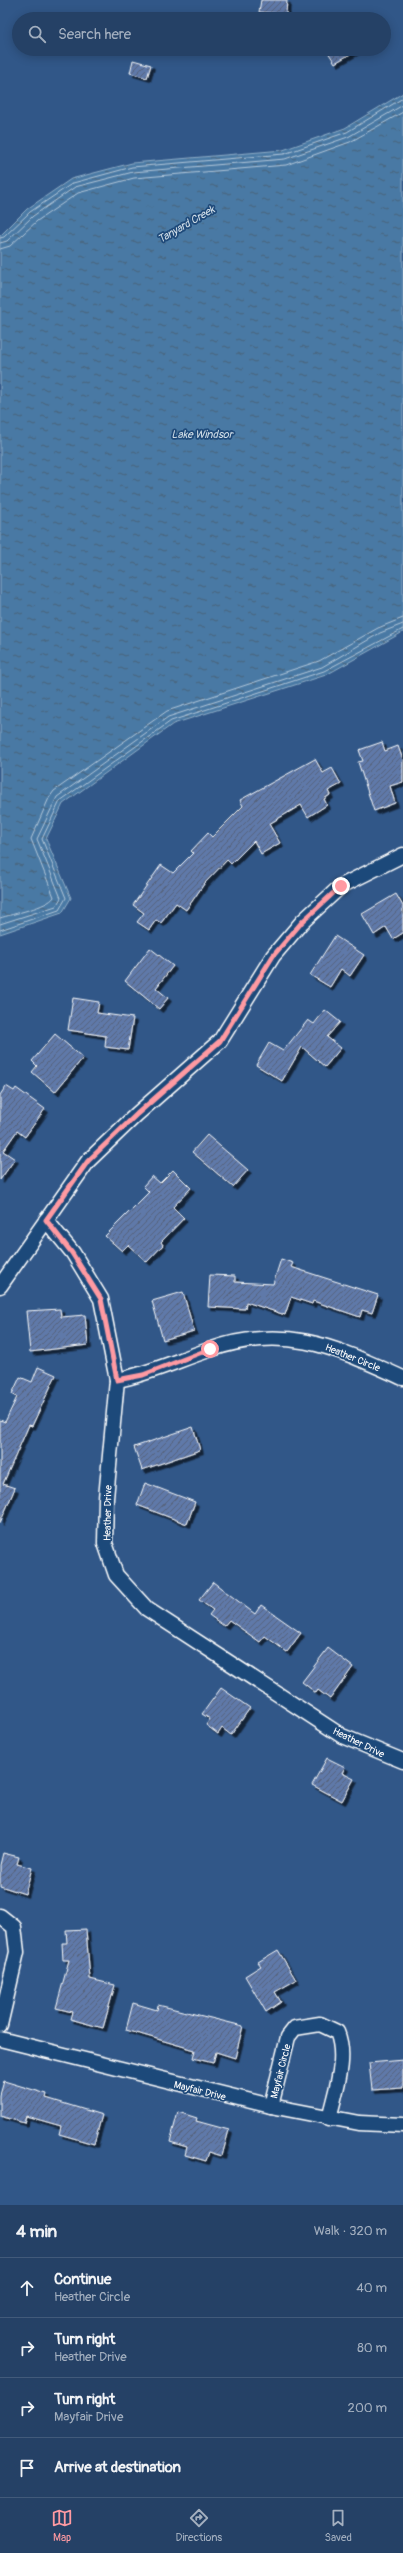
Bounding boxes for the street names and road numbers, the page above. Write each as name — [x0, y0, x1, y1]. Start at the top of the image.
street label: Heather Circle — [323, 1341, 382, 1374]
street label: Heather Drive — [102, 1485, 114, 1541]
street label: Heather Drive — [331, 1725, 386, 1761]
street label: Mayfair Circle — [268, 2043, 294, 2100]
street label: Mayfair Drive — [172, 2079, 227, 2103]

